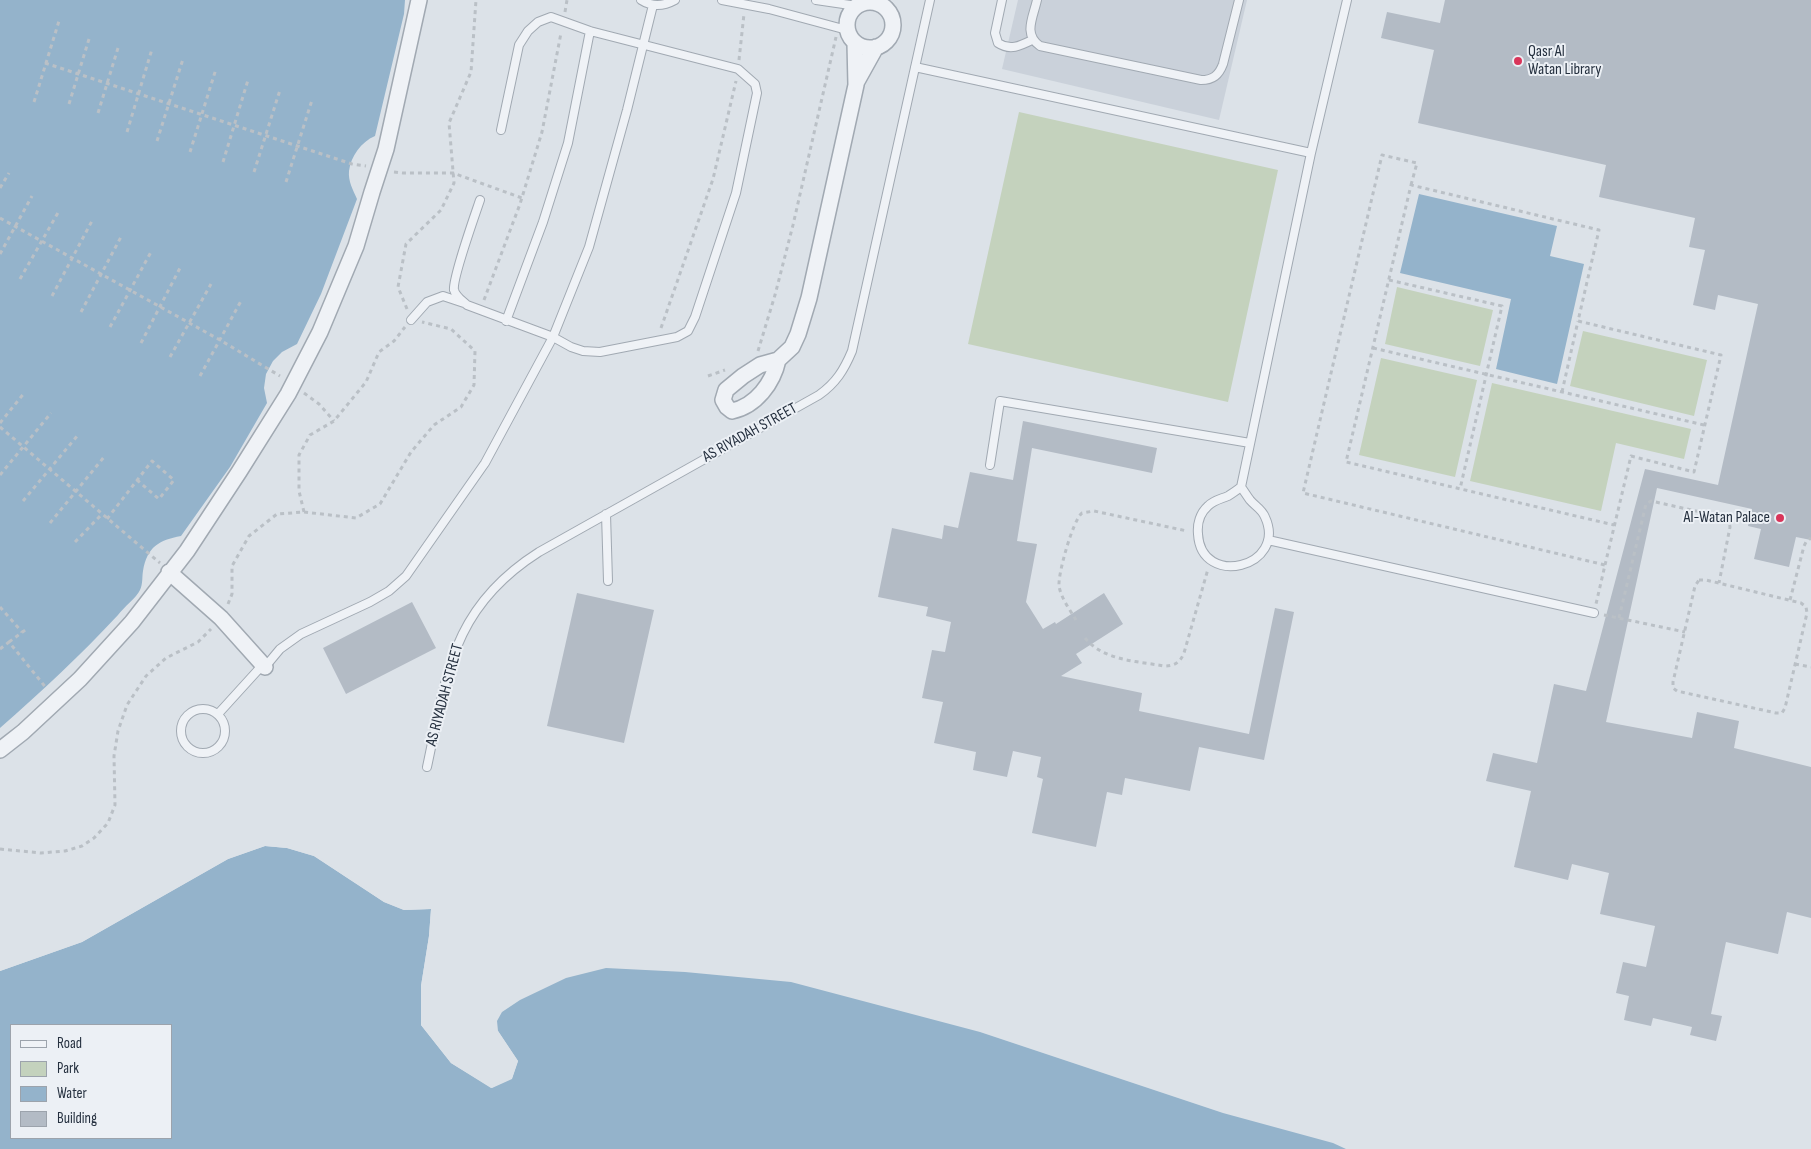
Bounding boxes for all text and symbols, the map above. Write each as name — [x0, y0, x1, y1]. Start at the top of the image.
place label: Qasr Al Watan Library — [1528, 42, 1601, 80]
marker: Qasr Al Watan Library — [1512, 55, 1524, 67]
street label: AS RIYADAH STREET — [699, 399, 801, 467]
place label: Al-Watan Palace — [1683, 508, 1770, 528]
marker: Al-Watan Palace — [1774, 512, 1786, 524]
street label: AS RIYADAH STREET — [422, 642, 468, 748]
legend — [10, 1024, 172, 1139]
text: Road — [57, 1034, 82, 1053]
text: Park — [57, 1059, 79, 1078]
text: Water — [57, 1084, 87, 1103]
text: Building — [57, 1109, 97, 1128]

